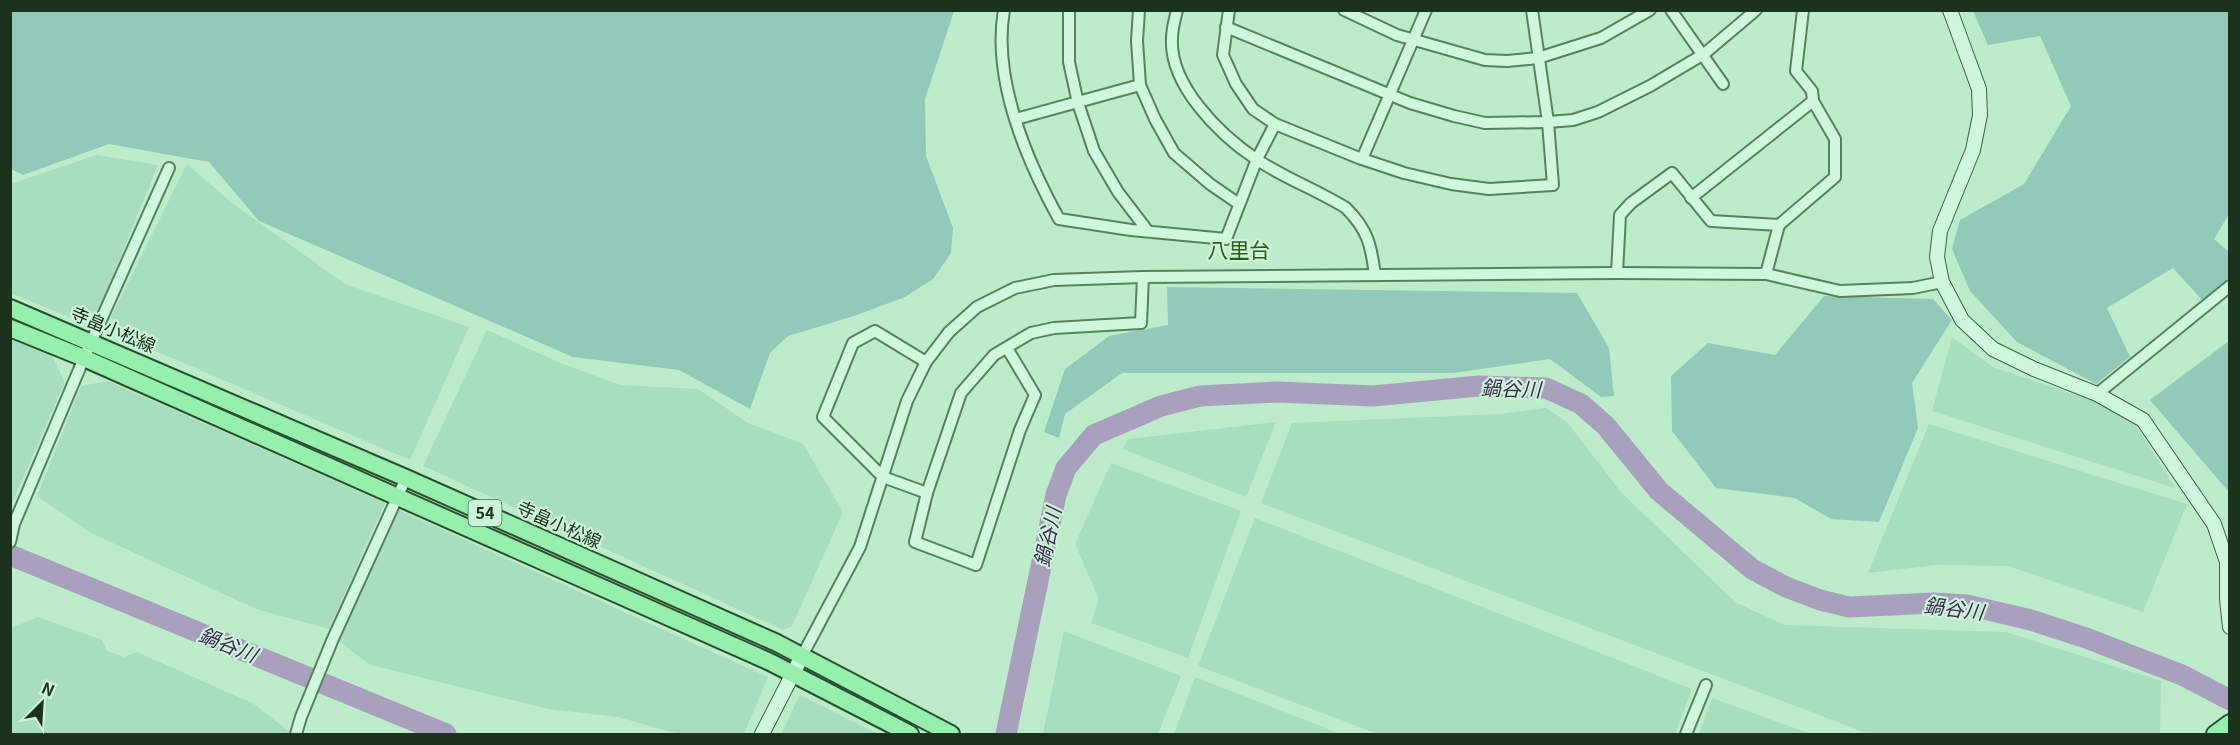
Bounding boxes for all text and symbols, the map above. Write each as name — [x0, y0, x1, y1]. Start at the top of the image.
district label: 八里台 — [1208, 234, 1271, 264]
street label: 寺畠小松線 — [67, 299, 160, 358]
water label: 鍋谷川 — [1481, 372, 1544, 403]
street label: 寺畠小松線 — [513, 493, 606, 553]
road number: 54 — [468, 500, 502, 526]
water label: 鍋谷川 — [1026, 502, 1067, 569]
water label: 鍋谷川 — [1923, 589, 1988, 626]
water label: 鍋谷川 — [195, 619, 264, 669]
north arrow — [12, 673, 72, 733]
text: N — [38, 675, 59, 702]

